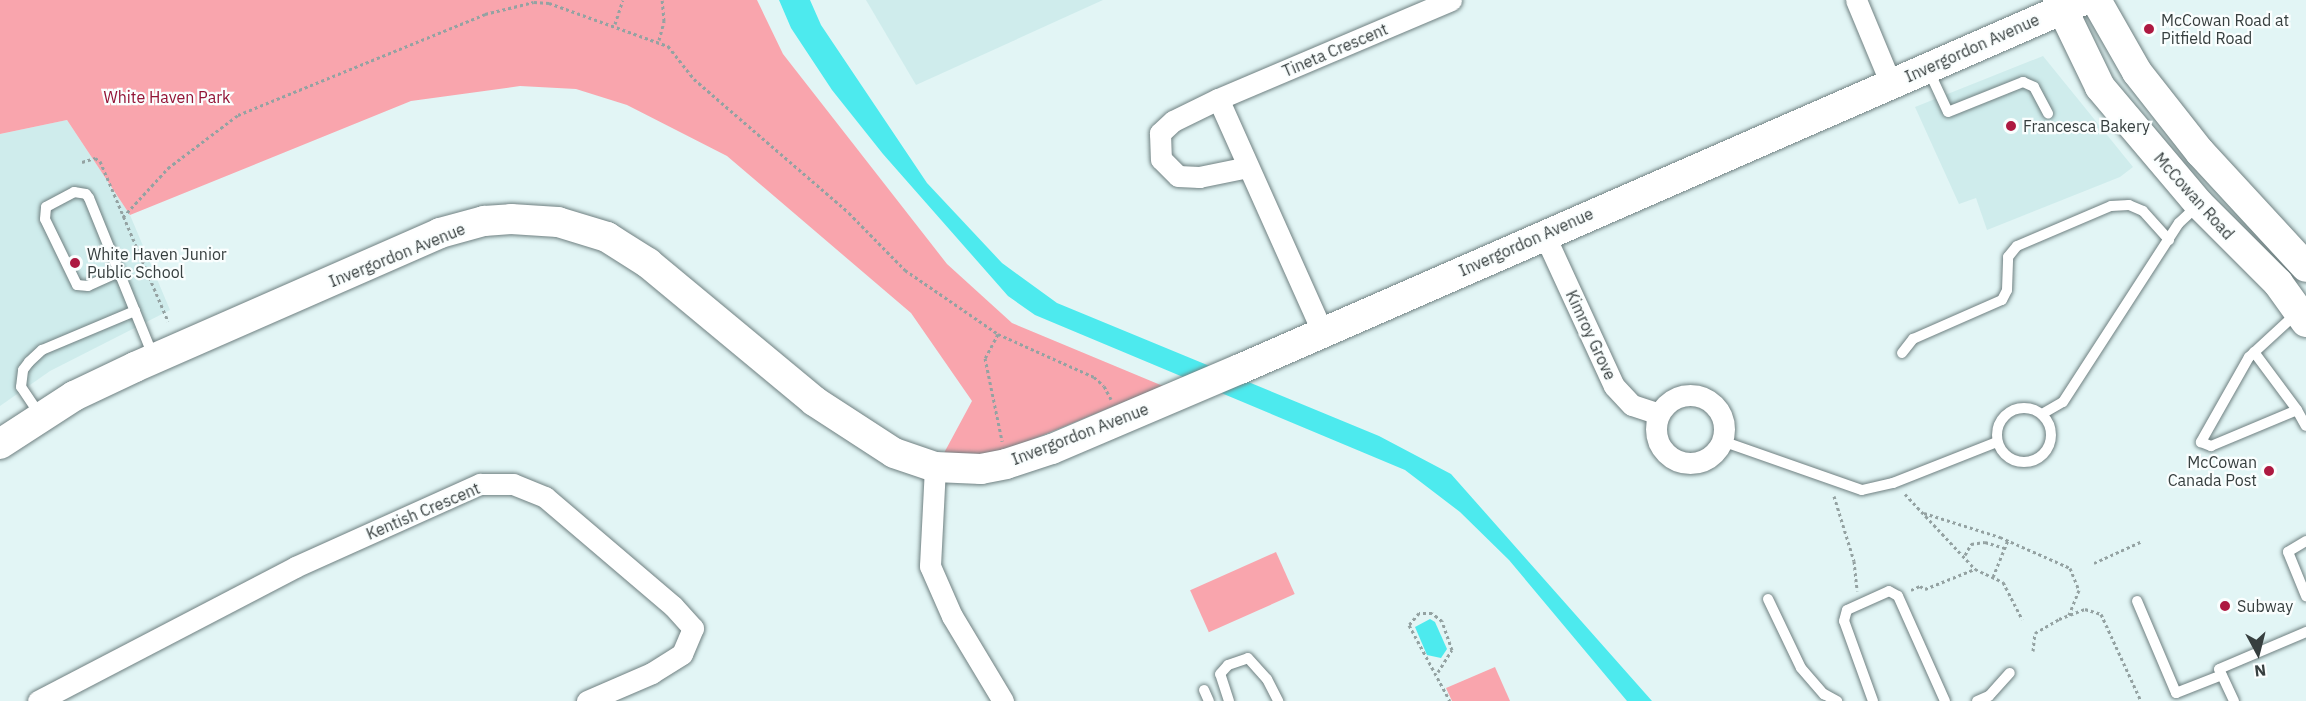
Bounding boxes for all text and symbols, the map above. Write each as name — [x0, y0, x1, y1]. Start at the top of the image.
street label: Invergordon Avenue — [1902, 10, 2042, 86]
place label: McCowan Road at Pitfield Road — [2161, 10, 2289, 48]
street label: Tineta Crescent — [1279, 19, 1391, 81]
marker: McCowan Road at Pitfield Road — [2142, 22, 2156, 36]
park label: White Haven Park — [104, 87, 230, 107]
place label: Francesca Bakery — [2023, 116, 2150, 136]
marker: Francesca Bakery — [2004, 119, 2018, 133]
street label: McCowan Road — [2150, 149, 2238, 243]
street label: Invergordon Avenue — [1456, 204, 1596, 280]
street label: Invergordon Avenue — [326, 219, 468, 291]
place label: White Haven Junior Public School — [87, 244, 227, 282]
marker: White Haven Junior Public School — [68, 256, 82, 270]
street label: Kimroy Grove — [1562, 287, 1620, 383]
street label: Invergordon Avenue — [1009, 399, 1151, 469]
place label: McCowan Canada Post — [2168, 452, 2257, 490]
marker: McCowan Canada Post — [2262, 464, 2276, 478]
street label: Kentish Crescent — [363, 478, 483, 544]
place label: Subway — [2237, 596, 2293, 616]
marker: Subway — [2218, 599, 2232, 613]
north arrow — [2228, 623, 2288, 683]
text: N — [2253, 660, 2267, 681]

